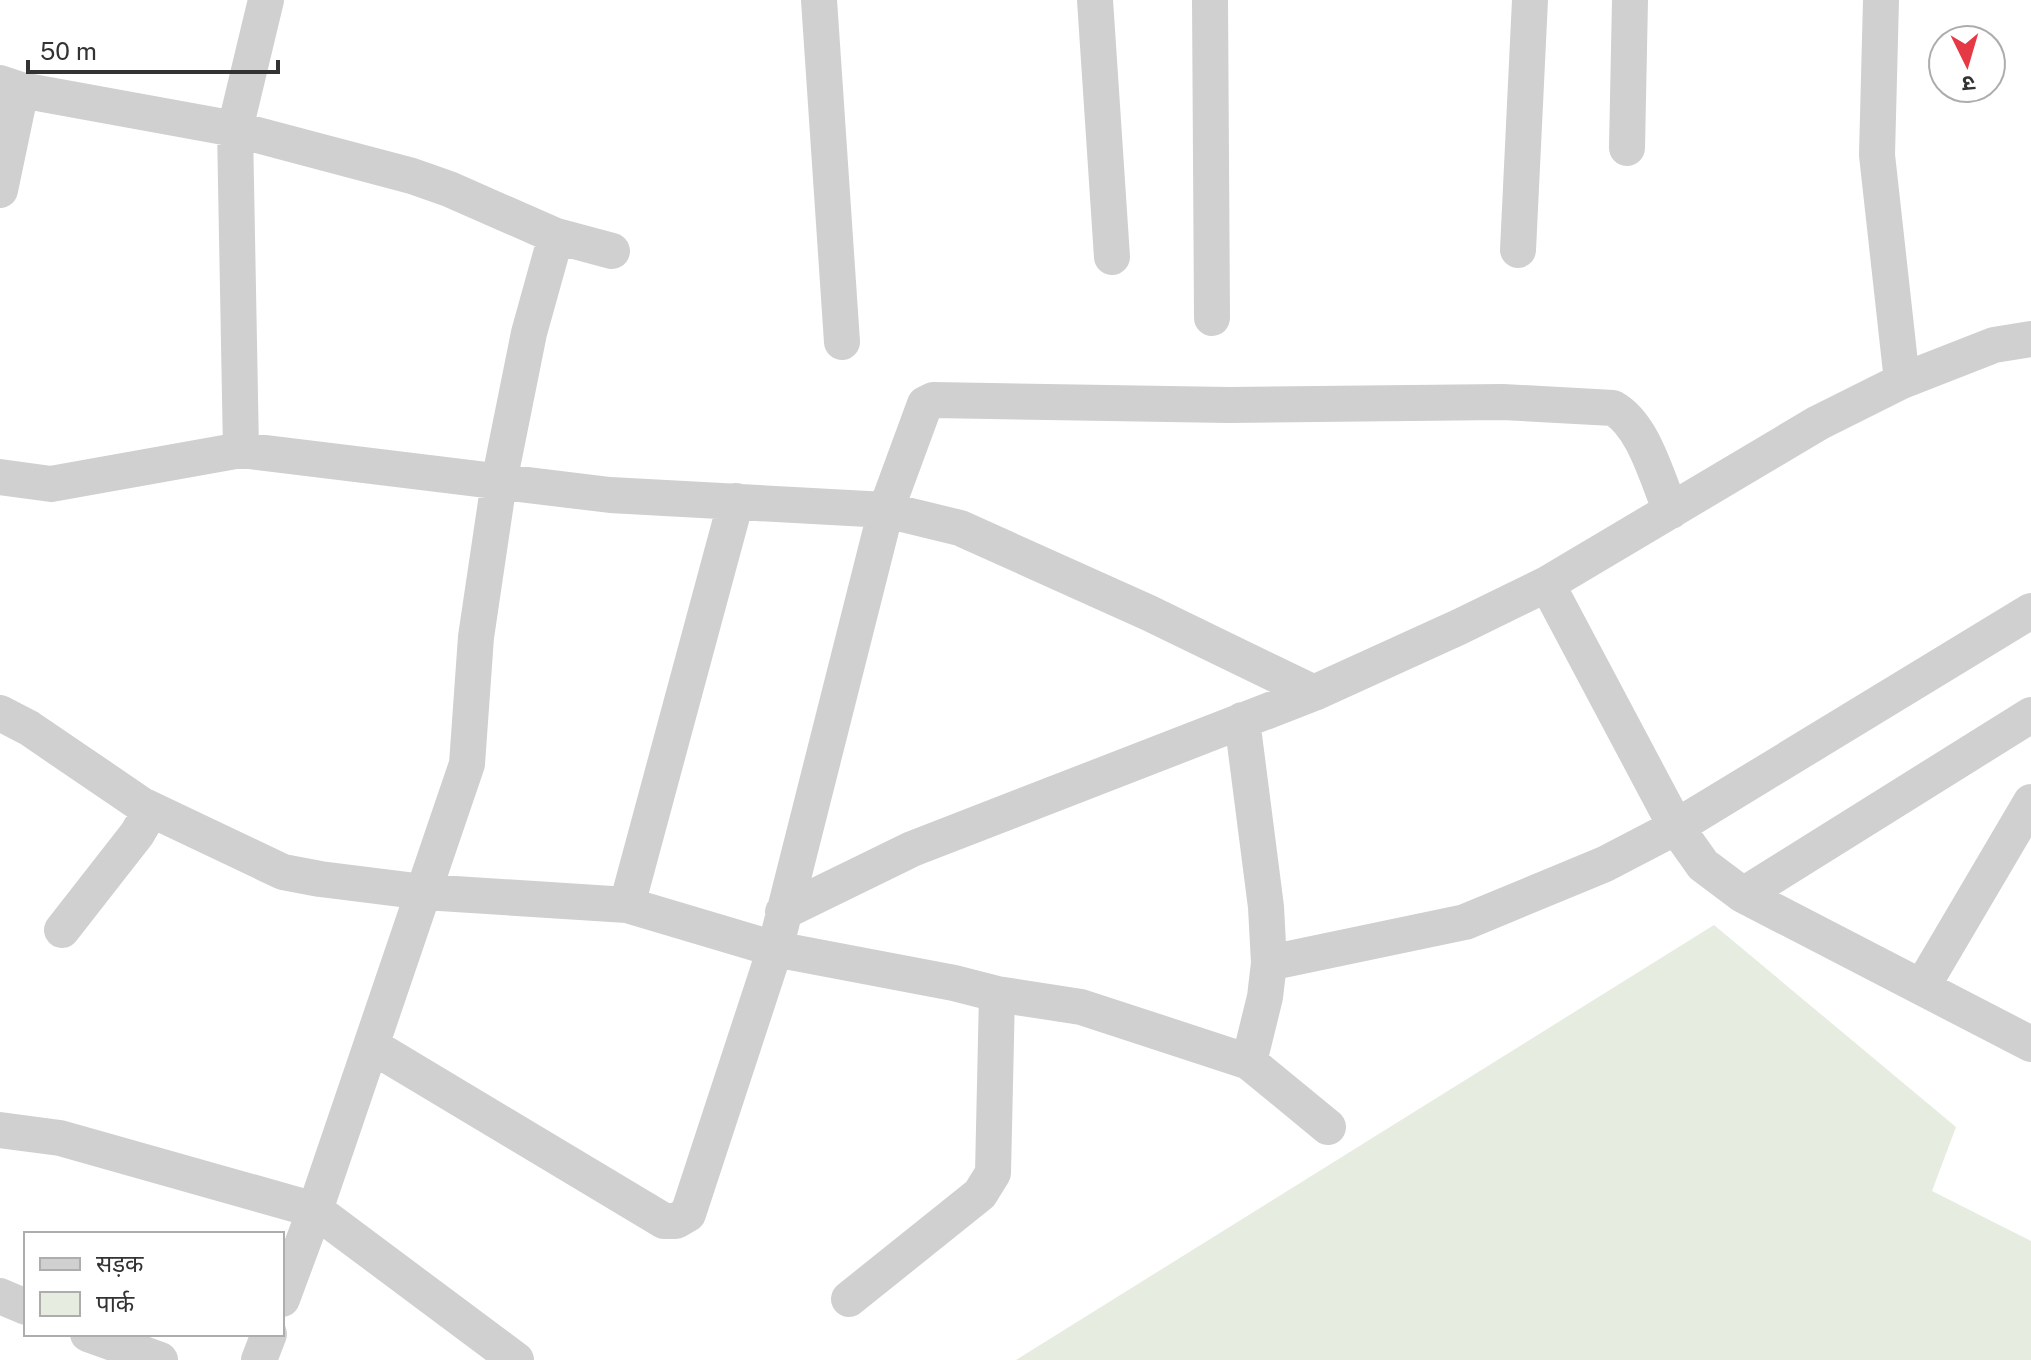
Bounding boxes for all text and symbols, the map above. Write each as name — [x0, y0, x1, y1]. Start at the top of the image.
scale bar — [28, 24, 278, 74]
north arrow — [1927, 24, 2007, 104]
text: 50 m — [40, 37, 97, 65]
text: उ — [1960, 70, 1976, 98]
legend — [24, 1232, 284, 1336]
text: सड़क — [96, 1249, 144, 1277]
text: पार्क — [96, 1289, 135, 1317]

